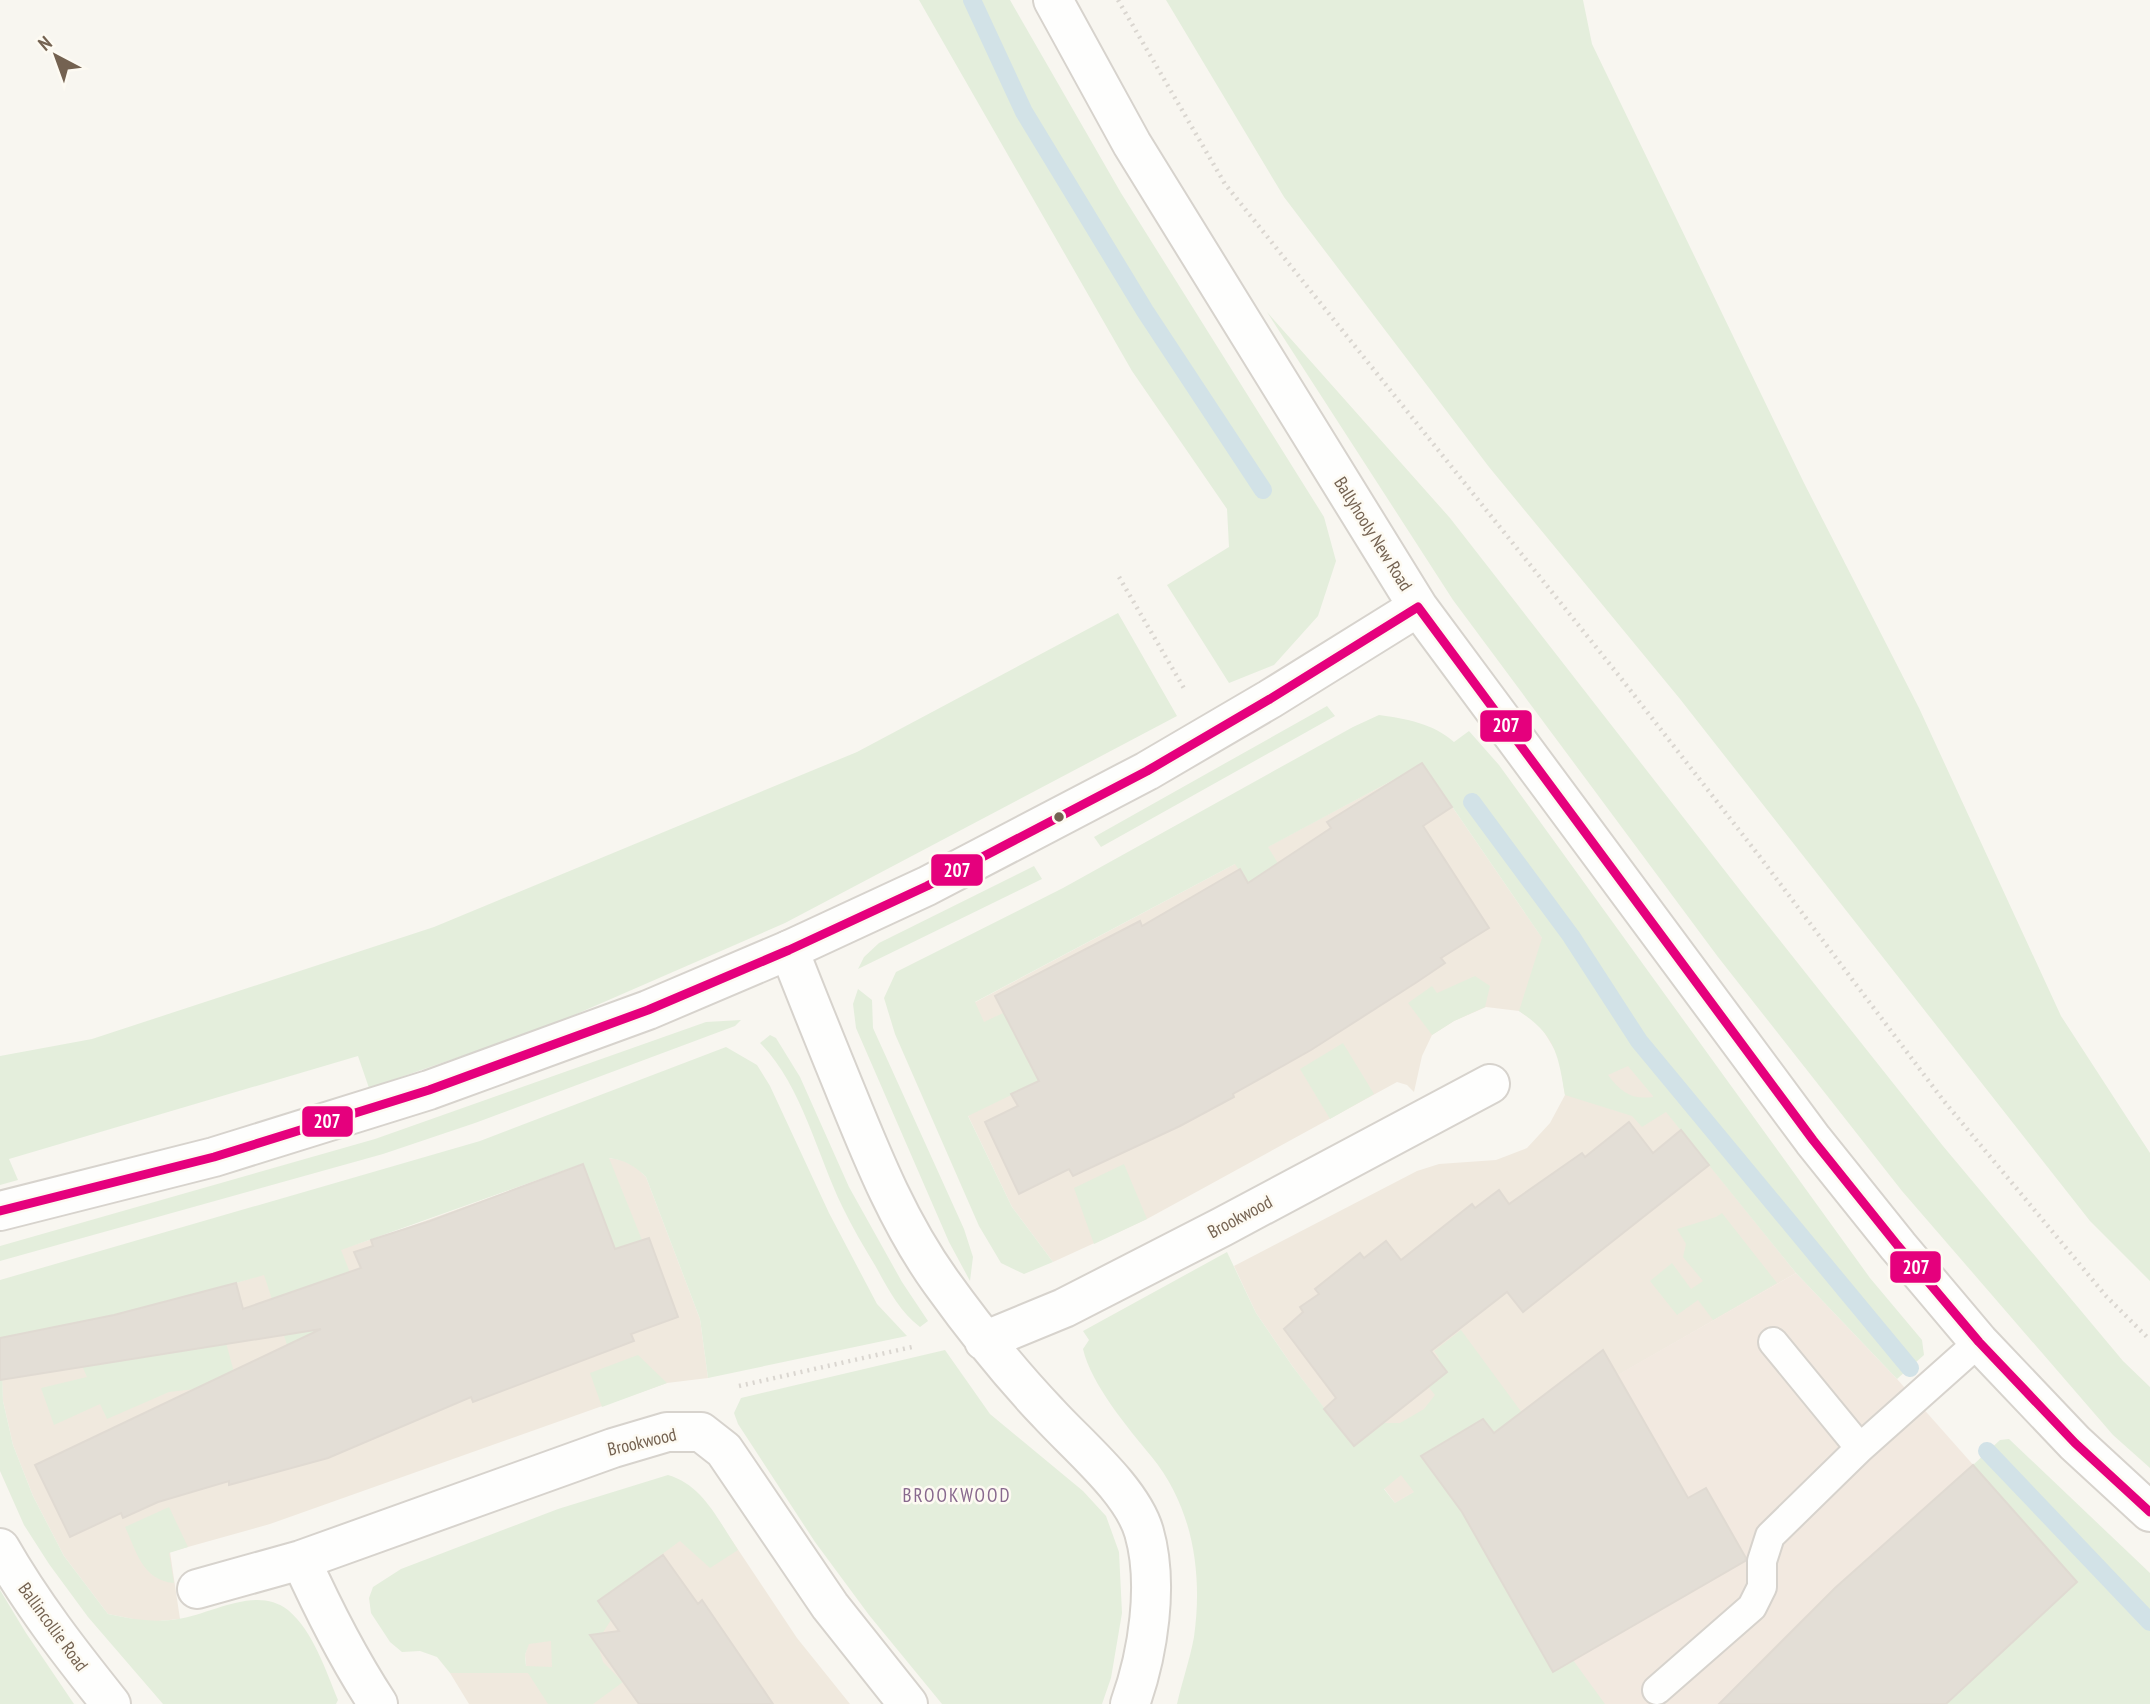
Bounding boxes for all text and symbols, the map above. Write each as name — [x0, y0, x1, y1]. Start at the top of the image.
north arrow — [21, 21, 91, 91]
text: N — [33, 31, 57, 56]
street label: Ballyhooly New Road — [1329, 472, 1418, 595]
line badge: 207 — [1479, 709, 1533, 743]
text: 207 — [1492, 713, 1520, 737]
unlabelled marker — [1052, 810, 1066, 824]
line badge: 207 — [930, 853, 984, 887]
text: 207 — [943, 858, 971, 882]
line badge: 207 — [301, 1105, 354, 1138]
text: 207 — [313, 1109, 341, 1133]
street label: Brookwood — [1204, 1190, 1276, 1243]
line badge: 207 — [1889, 1250, 1942, 1284]
text: 207 — [1902, 1255, 1930, 1279]
street label: Brookwood — [605, 1422, 678, 1461]
district label: BROOKWOOD — [903, 1483, 1011, 1507]
street label: Ballincollie Road — [14, 1578, 93, 1676]

